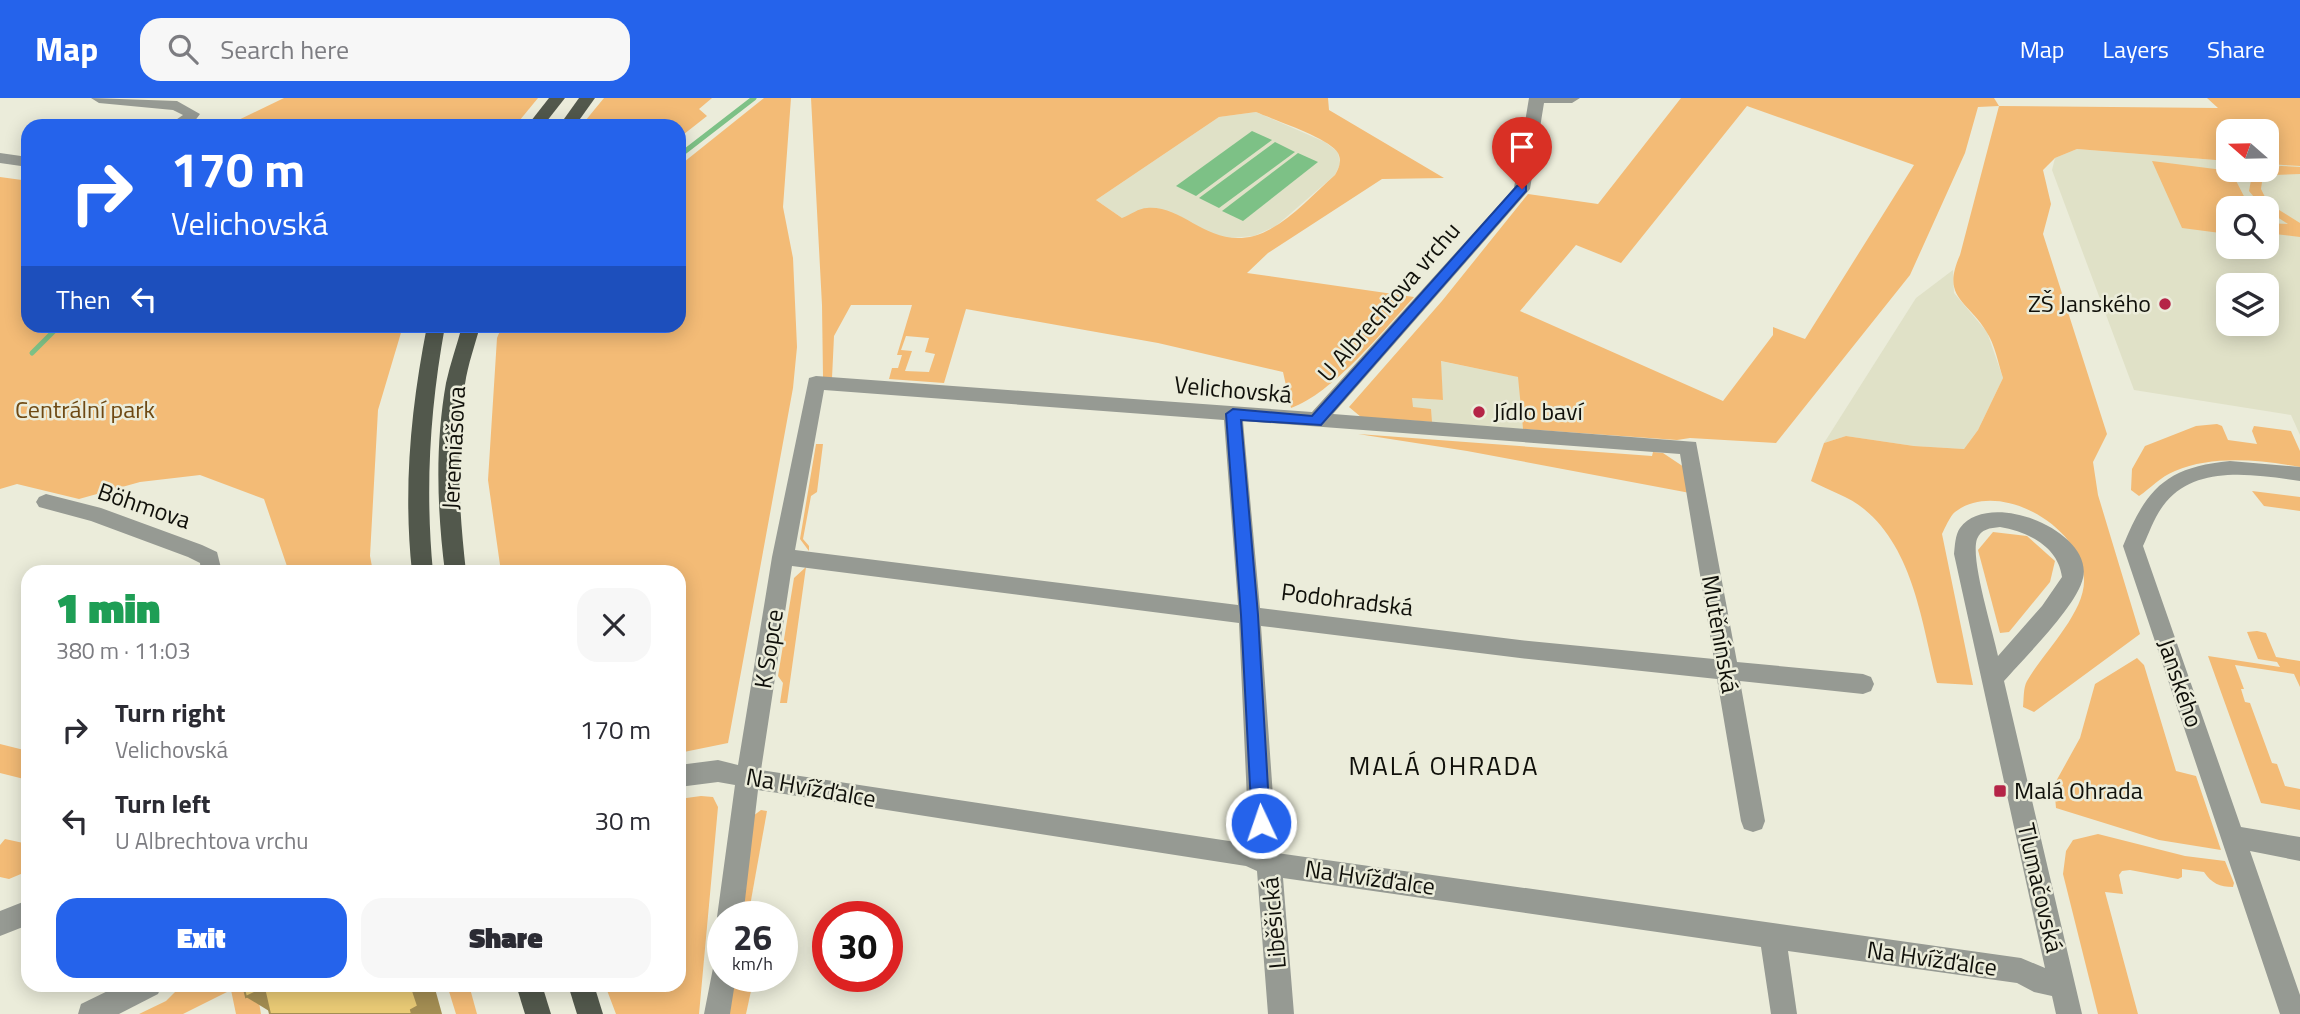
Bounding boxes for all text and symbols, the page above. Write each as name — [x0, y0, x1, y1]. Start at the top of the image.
search box — [140, 18, 630, 81]
text: Map — [35, 24, 98, 74]
icon: search — [164, 30, 202, 68]
text: Search here — [220, 30, 349, 69]
text: Map — [2020, 31, 2065, 67]
text: Layers — [2103, 31, 2169, 67]
text: Share — [2207, 31, 2265, 67]
pin — [1492, 117, 1552, 189]
north arrow — [2216, 119, 2278, 182]
map controls — [2216, 119, 2279, 336]
icon: arrive — [1503, 128, 1541, 166]
text: 170 m — [171, 131, 305, 206]
icon: right — [56, 147, 147, 238]
button: search — [2216, 196, 2279, 259]
text: Velichovská — [171, 199, 328, 247]
street label: U Albrechtova vrchu — [1308, 213, 1468, 389]
button: layers — [2216, 273, 2279, 336]
text: Then — [56, 280, 111, 319]
icon: left — [125, 280, 163, 318]
place label: ZŠ Janského — [2028, 285, 2151, 321]
marker: ZŠ Janského — [2157, 296, 2173, 312]
street label: Velichovská — [1173, 366, 1293, 412]
street label: Jeremiášova — [432, 385, 474, 511]
park label: Centrální park — [15, 391, 155, 427]
place label: Jídlo baví — [1493, 393, 1584, 429]
marker: Jídlo baví — [1471, 404, 1487, 420]
street label: Böhmova — [93, 472, 196, 538]
street label: Mutěnínská — [1693, 572, 1749, 696]
street label: Podohradská — [1279, 573, 1415, 625]
text: 1 min — [56, 575, 160, 639]
button: close — [577, 588, 651, 662]
street label: K Sopce — [744, 607, 792, 691]
text: 380 m · 11:03 — [56, 633, 191, 668]
street label: Janského — [2149, 633, 2213, 732]
text: Turn right — [115, 693, 226, 732]
text: 170 m — [580, 710, 651, 749]
icon: right — [56, 711, 94, 749]
text: Velichovská — [115, 732, 228, 767]
district label: MALÁ OHRADA — [1349, 746, 1539, 785]
street label: Na Hvížďalce — [743, 758, 879, 816]
place label: Malá Ohrada — [2014, 772, 2143, 808]
marker: Malá Ohrada — [1992, 783, 2008, 799]
text: Turn left — [115, 784, 210, 823]
position arrow — [1224, 786, 1298, 860]
text: 30 m — [594, 801, 651, 840]
icon: left — [56, 802, 94, 840]
street label: Tlumačovská — [2009, 820, 2073, 956]
text: U Albrechtova vrchu — [115, 823, 309, 858]
street label: Na Hvížďalce — [1303, 850, 1438, 904]
street label: Liběšická — [1251, 876, 1295, 970]
button: Exit — [56, 898, 347, 978]
button: Share — [361, 898, 651, 978]
speed limit sign: 30 — [812, 901, 903, 992]
text: 26 — [733, 910, 772, 964]
street label: Na Hvížďalce — [1865, 931, 2000, 985]
text: km/h — [732, 950, 773, 977]

